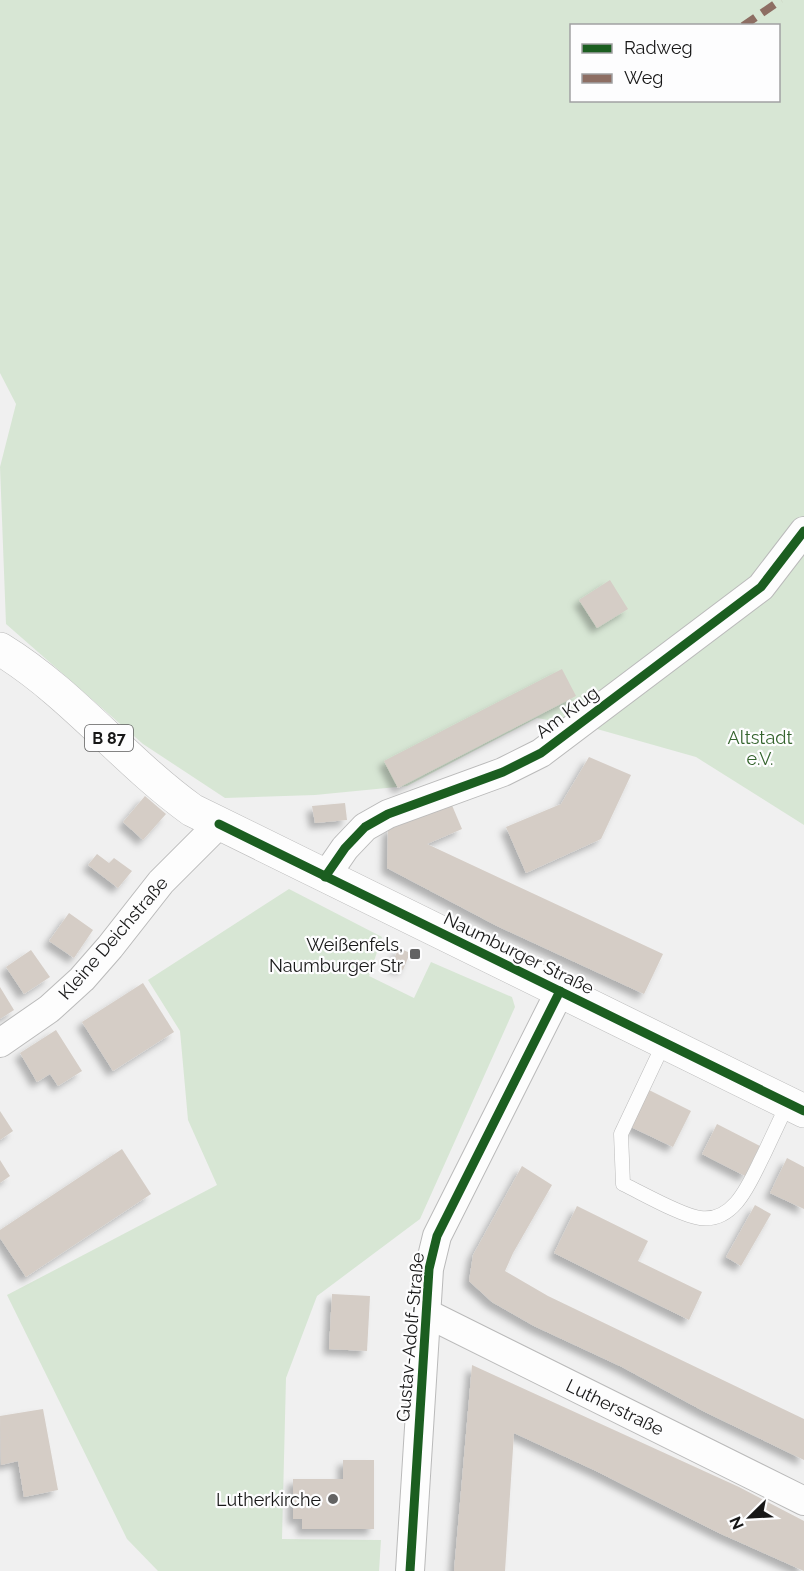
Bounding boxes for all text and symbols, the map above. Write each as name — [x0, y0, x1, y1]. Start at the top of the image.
legend — [570, 24, 780, 102]
text: Radweg — [624, 37, 693, 58]
text: Weg — [624, 67, 663, 88]
street label: Am Krug — [532, 682, 602, 742]
road number: B 87 — [85, 725, 133, 751]
park label: Altstadt e.V. — [728, 727, 792, 769]
street label: Kleine Deichstraße — [54, 872, 172, 1004]
street label: Naumburger Straße — [441, 908, 598, 999]
place label: Weißenfels, Naumburger Str — [269, 934, 404, 976]
marker: Weißenfels, Naumburger Str — [408, 947, 422, 961]
street label: Gustav-Adolf-Straße — [392, 1251, 428, 1423]
street label: Lutherstraße — [563, 1374, 668, 1440]
north arrow — [720, 1487, 780, 1547]
place label: Lutherkirche — [216, 1489, 321, 1510]
marker: Lutherkirche — [326, 1492, 340, 1506]
text: N — [726, 1513, 748, 1532]

